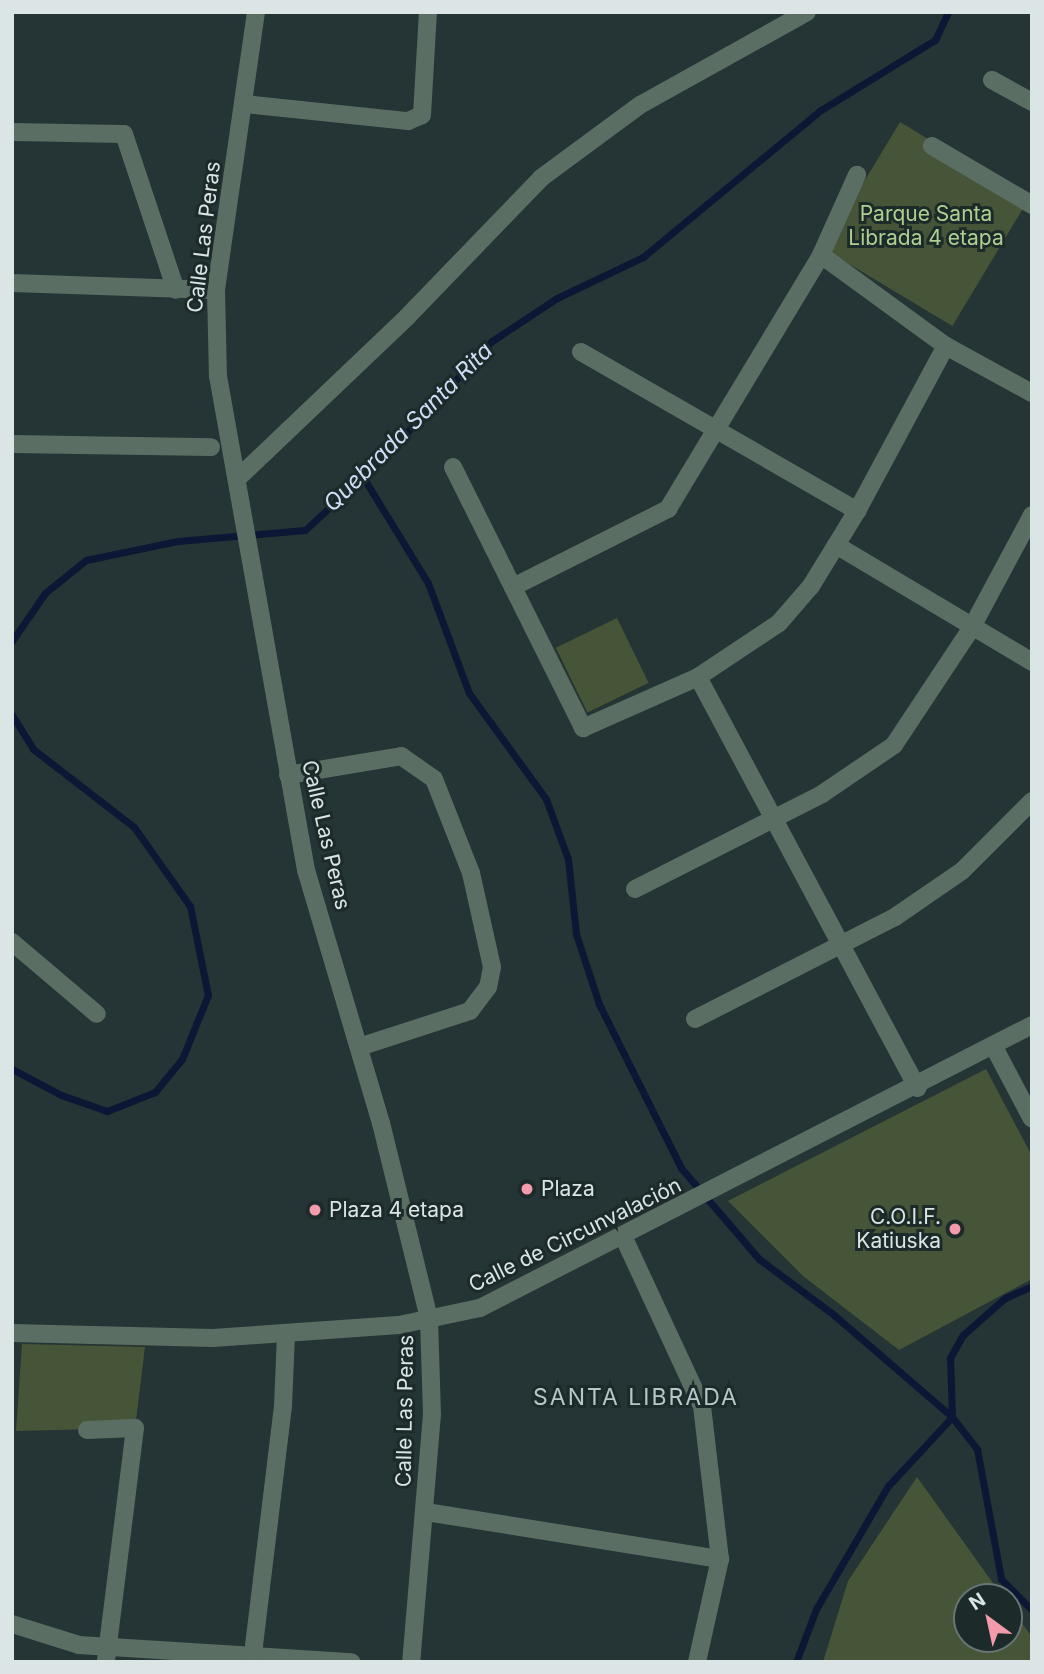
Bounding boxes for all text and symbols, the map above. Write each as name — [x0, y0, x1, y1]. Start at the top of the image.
street label: Calle Las Peras — [182, 160, 226, 314]
park label: Parque Santa Librada 4 etapa — [848, 201, 1004, 251]
water label: Quebrada Santa Rita — [318, 337, 498, 517]
street label: Calle Las Peras — [297, 758, 355, 912]
street label: Calle de Circunvalación — [465, 1173, 685, 1297]
place label: Plaza — [541, 1176, 595, 1202]
marker: Plaza — [519, 1181, 535, 1197]
place label: Plaza 4 etapa — [329, 1197, 464, 1223]
marker: Plaza 4 etapa — [307, 1202, 323, 1218]
place label: C.O.I.F. Katiuska — [856, 1204, 941, 1254]
marker: C.O.I.F. Katiuska — [947, 1221, 963, 1237]
street label: Calle Las Peras — [391, 1335, 419, 1487]
district label: SANTA LIBRADA — [535, 1383, 737, 1411]
north arrow — [953, 1583, 1023, 1653]
text: N — [965, 1588, 990, 1615]

